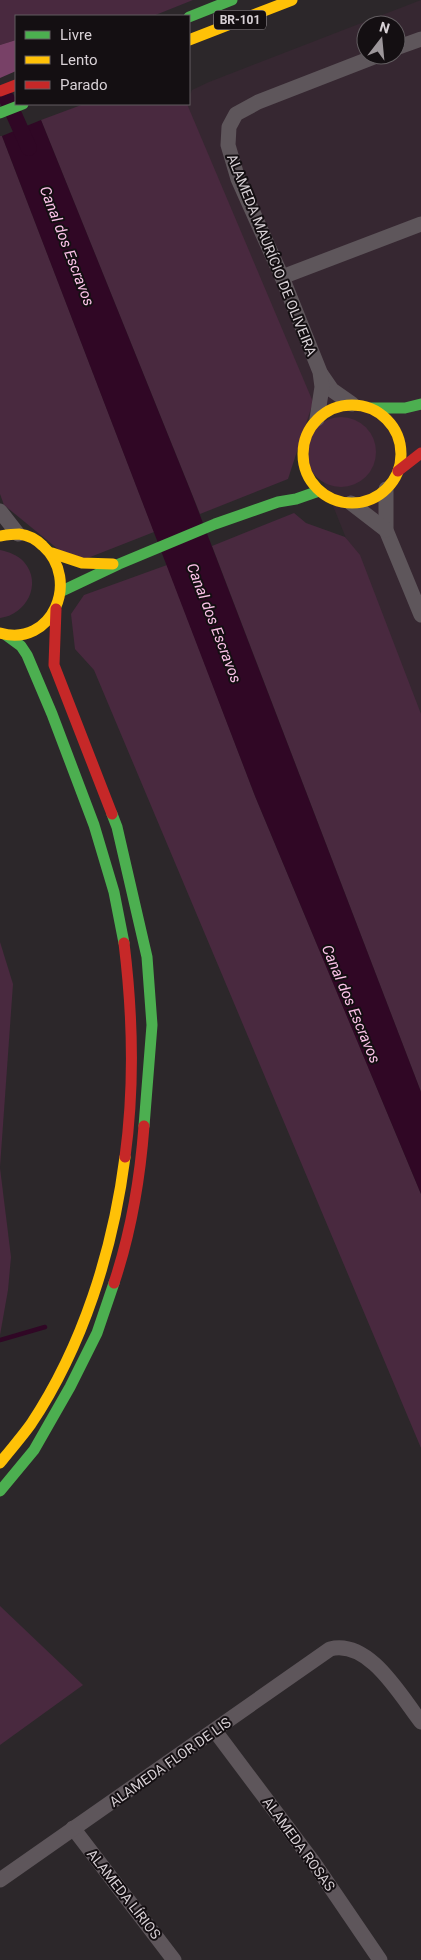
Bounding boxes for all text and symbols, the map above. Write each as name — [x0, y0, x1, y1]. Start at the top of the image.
road number: BR-101 — [214, 10, 266, 30]
legend — [15, 15, 190, 105]
north arrow — [356, 15, 406, 65]
text: N — [378, 18, 392, 37]
text: Livre — [60, 26, 92, 44]
text: Lento — [60, 51, 98, 69]
text: Parado — [60, 76, 108, 94]
street label: ALAMEDA MAURÍCIO DE OLIVEIRA — [224, 151, 321, 358]
water label: Canal dos Escravos — [36, 184, 98, 308]
water label: Canal dos Escravos — [183, 561, 245, 685]
water label: Canal dos Escravos — [318, 942, 384, 1066]
street label: ALAMEDA FLOR DE LIS — [106, 1714, 234, 1810]
street label: ALAMEDA ROSAS — [260, 1794, 338, 1894]
street label: ALAMEDA LÍRIOS — [84, 1845, 165, 1942]

